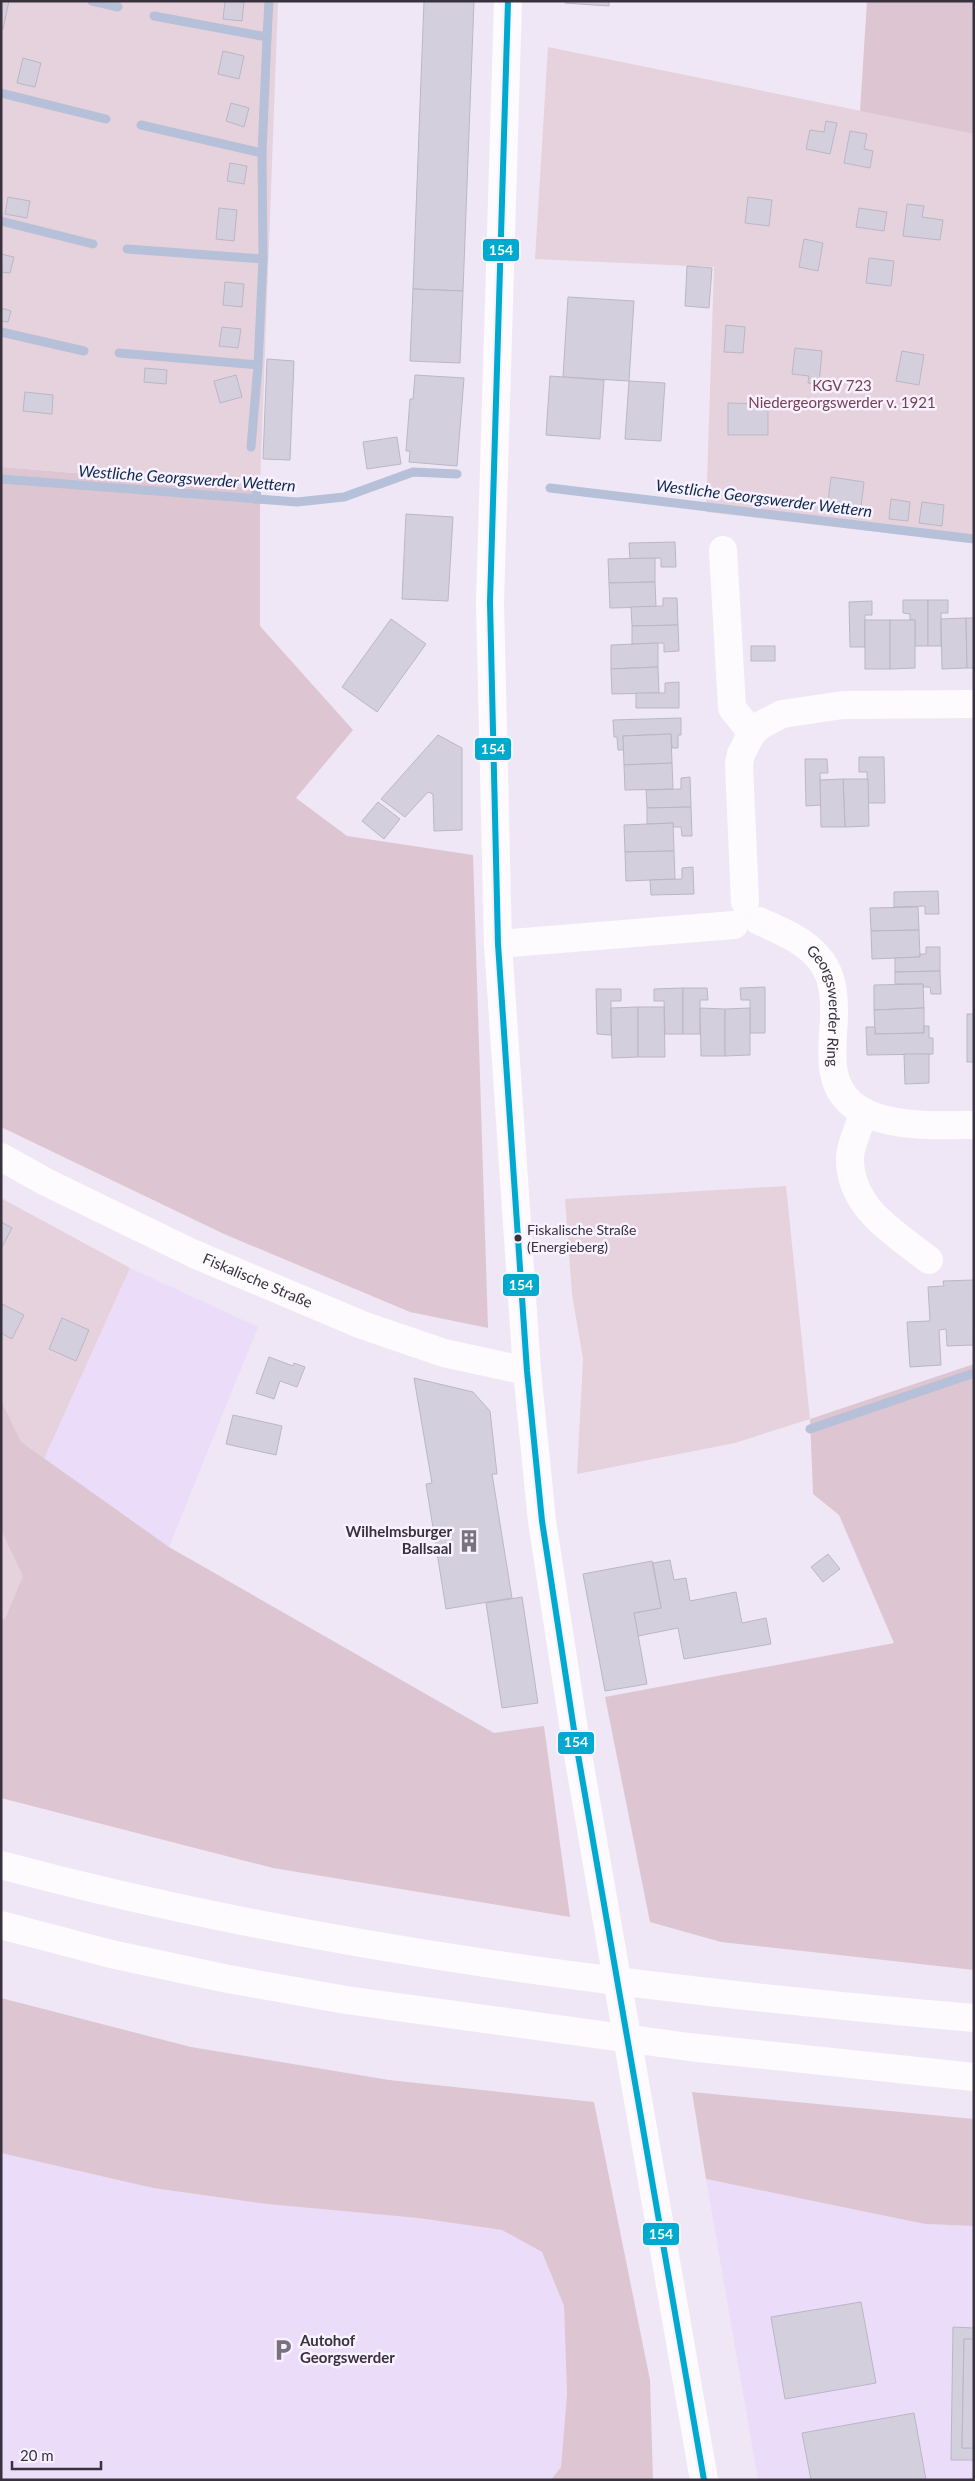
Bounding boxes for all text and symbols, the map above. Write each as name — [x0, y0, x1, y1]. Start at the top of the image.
line badge: 154 — [482, 238, 520, 262]
text: 154 — [489, 241, 513, 258]
park label: KGV 723 Niedergeorgswerder v. 1921 — [748, 376, 936, 411]
water label: Westliche Georgswerder Wettern — [78, 460, 296, 495]
water label: Westliche Georgswerder Wettern — [655, 475, 873, 520]
line badge: 154 — [474, 737, 512, 761]
text: 154 — [481, 740, 505, 757]
street label: Georgswerder Ring — [803, 941, 844, 1068]
place label: Fiskalische Straße (Energieberg) — [527, 1221, 636, 1255]
marker: Fiskalische Straße (Energieberg) — [513, 1233, 523, 1243]
street label: Fiskalische Straße — [200, 1249, 315, 1311]
line badge: 154 — [502, 1273, 540, 1297]
text: 154 — [509, 1276, 533, 1293]
place label: Wilhelmsburger Ballsaal — [346, 1522, 452, 1557]
building icon: Wilhelmsburger Ballsaal — [456, 1528, 482, 1554]
line badge: 154 — [557, 1731, 595, 1755]
text: 154 — [564, 1733, 588, 1750]
line badge: 154 — [642, 2222, 680, 2246]
text: 154 — [649, 2225, 673, 2242]
place label: Autohof Georgswerder — [299, 2331, 395, 2366]
parking icon: Autohof Georgswerder — [270, 2337, 296, 2363]
scale bar — [12, 2438, 101, 2470]
text: 20 m — [20, 2446, 54, 2464]

